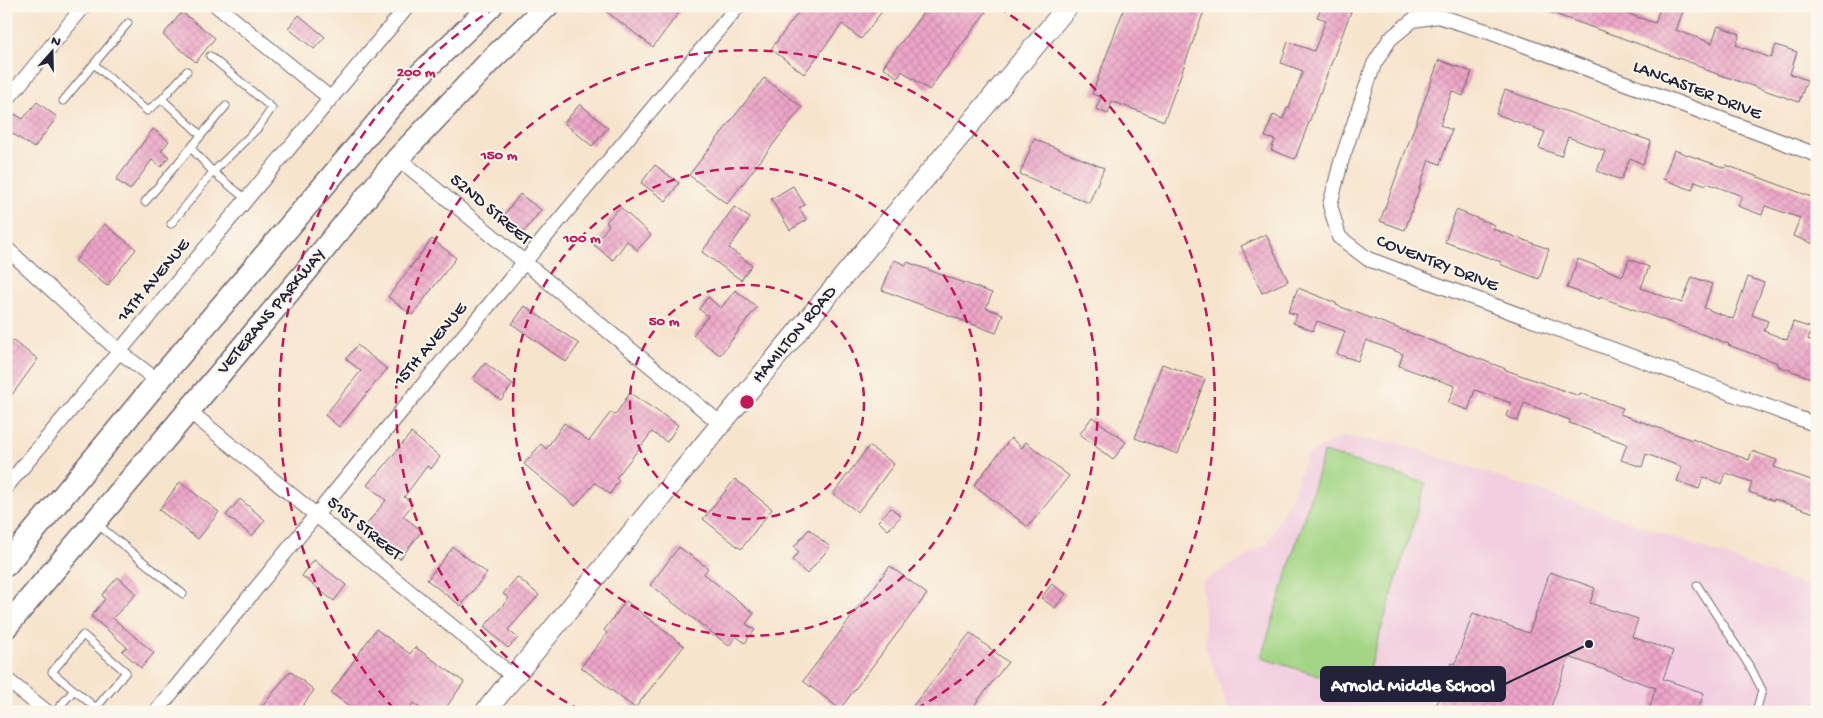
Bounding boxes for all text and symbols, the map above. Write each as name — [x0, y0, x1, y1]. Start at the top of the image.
north arrow — [28, 28, 78, 78]
text: N — [48, 33, 63, 52]
street label: LANCASTER DRIVE — [1630, 57, 1765, 125]
text: 200 m — [397, 64, 436, 82]
text: 150 m — [480, 147, 518, 165]
street label: 52ND STREET — [445, 170, 536, 251]
text: 100 m — [562, 230, 601, 248]
street label: COVENTRY DRIVE — [1373, 231, 1502, 297]
street label: 14TH AVENUE — [112, 234, 195, 328]
street label: VETERANS PARKWAY — [213, 245, 331, 380]
street label: HAMILTON ROAD — [748, 282, 842, 388]
street label: 15TH AVENUE — [389, 298, 473, 392]
text: 50 m — [649, 313, 680, 331]
centre of rings — [738, 393, 756, 411]
street label: 51ST STREET — [322, 492, 407, 566]
callout: Arnold Middle School — [1321, 667, 1505, 701]
text: Arnold Middle School — [1330, 676, 1495, 699]

